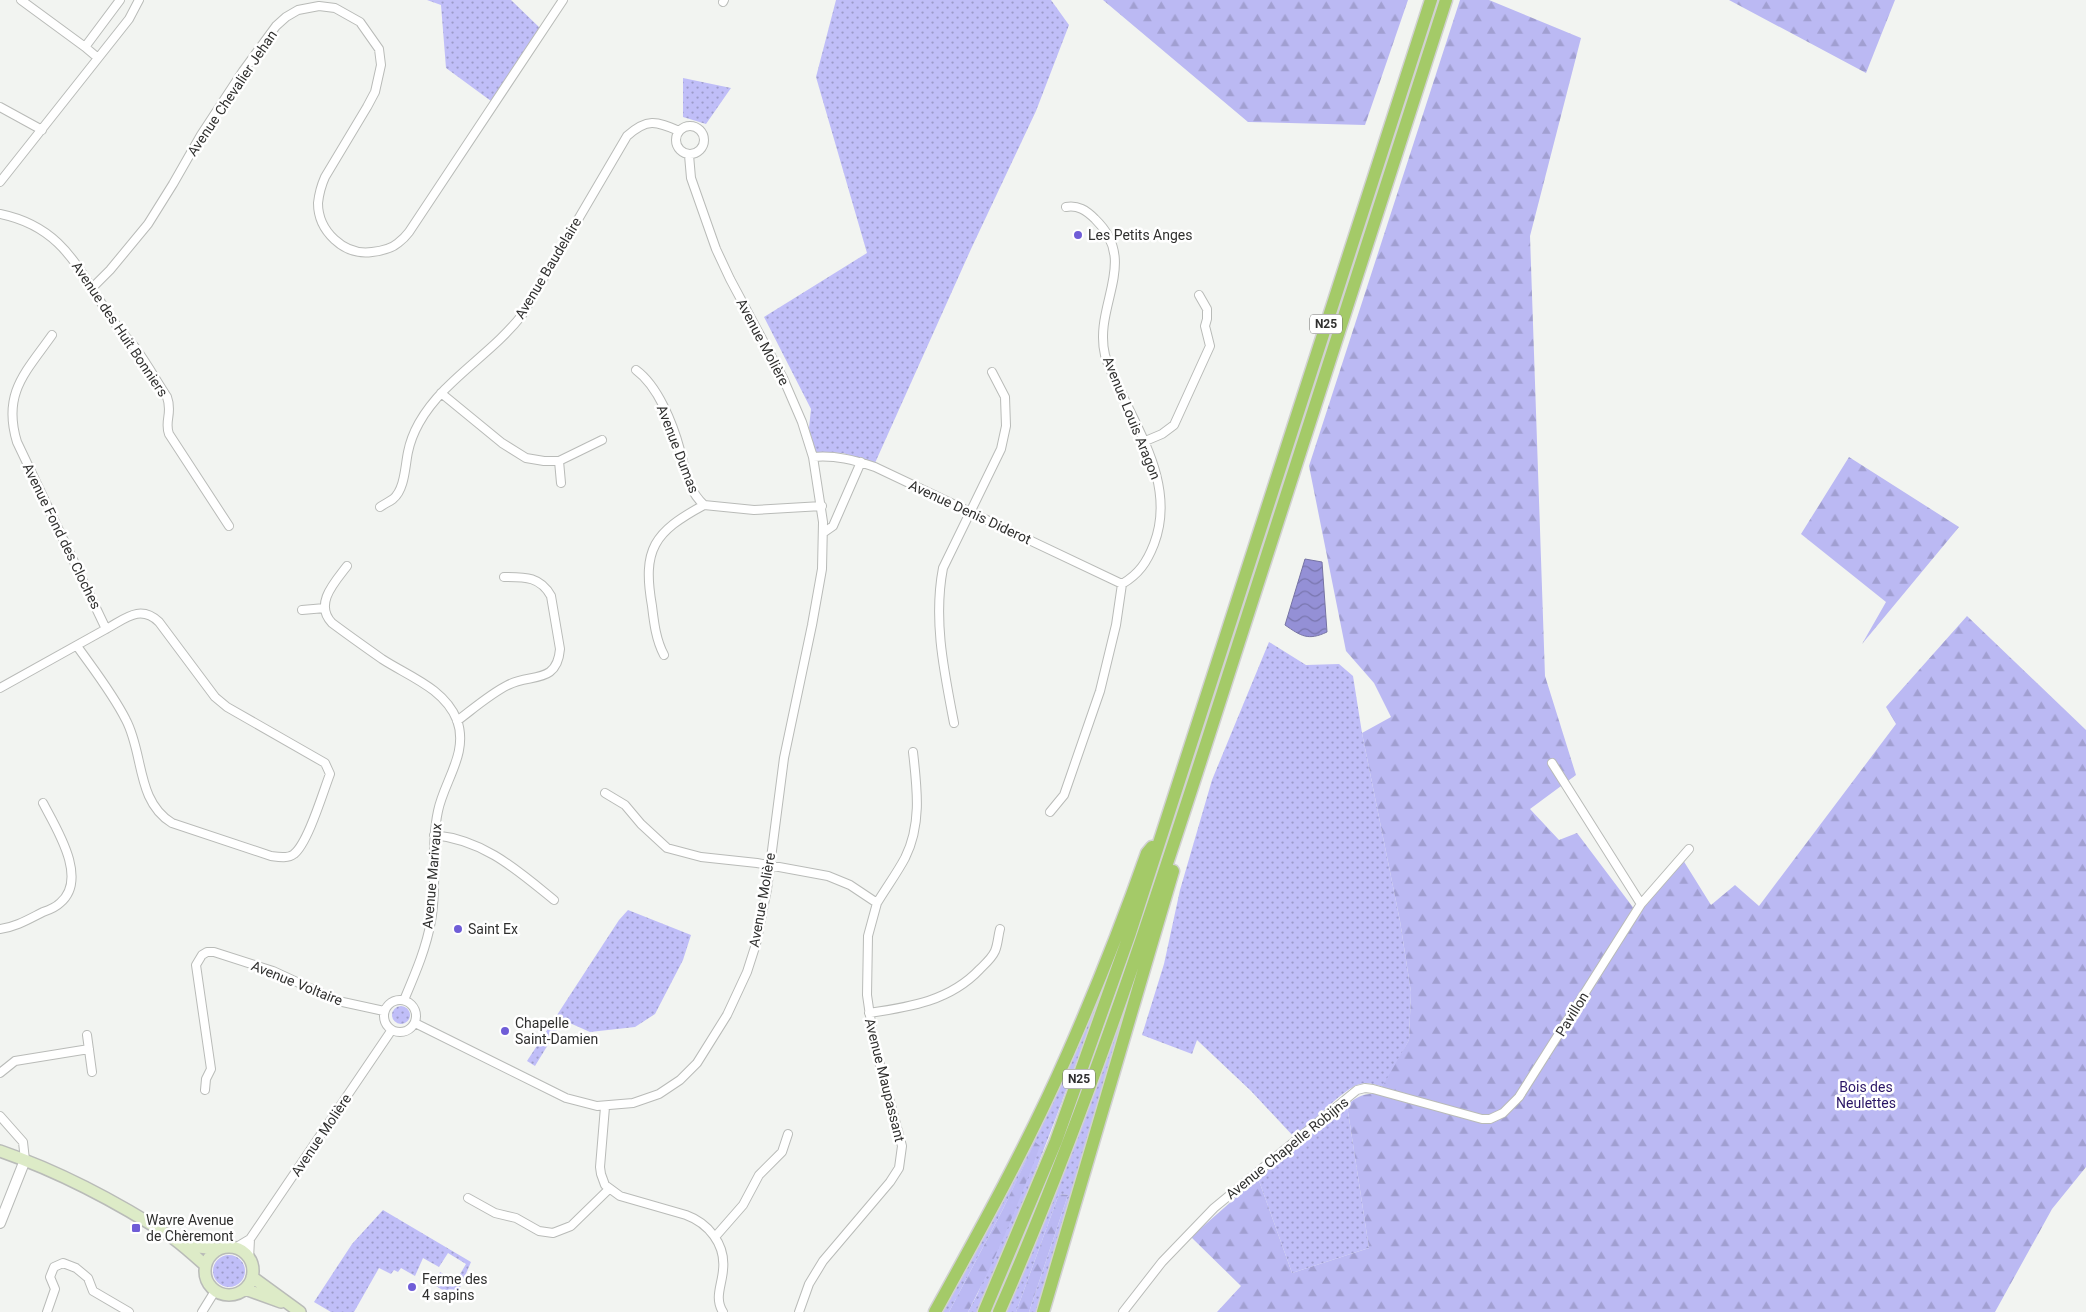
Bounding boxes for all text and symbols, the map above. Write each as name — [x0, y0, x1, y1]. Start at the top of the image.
street label: Avenue Chevalier Jehan — [184, 27, 280, 159]
street label: Avenue Baudelaire — [512, 215, 584, 321]
place label: Les Petits Anges — [1088, 227, 1192, 243]
marker: Les Petits Anges — [1072, 229, 1084, 241]
street label: Avenue des Huit Bonniers — [69, 258, 171, 400]
street label: Avenue Molière — [733, 296, 793, 388]
road number: N25 — [1310, 314, 1342, 334]
street label: Avenue Louis Aragon — [1100, 354, 1164, 482]
street label: Avenue Dumas — [654, 403, 702, 495]
street label: Avenue Fond des Cloches — [20, 461, 104, 611]
street label: Avenue Denis Diderot — [906, 477, 1034, 547]
street label: Avenue Marivaux — [419, 822, 445, 930]
street label: Avenue Molière — [746, 851, 778, 949]
place label: Saint Ex — [468, 921, 518, 937]
marker: Saint Ex — [452, 923, 464, 935]
street label: Avenue Voltaire — [249, 957, 345, 1009]
street label: Pavillon — [1552, 989, 1592, 1039]
place label: Chapelle Saint-Damien — [515, 1015, 598, 1047]
street label: Avenue Maupassant — [862, 1017, 908, 1144]
marker: Chapelle Saint-Damien — [499, 1025, 511, 1037]
road number: N25 — [1063, 1070, 1095, 1088]
park label: Bois des Neulettes — [1836, 1079, 1896, 1111]
street label: Avenue Molière — [288, 1091, 354, 1179]
street label: Avenue Chapelle Robijns — [1223, 1094, 1351, 1202]
place label: Wavre Avenue de Chèremont — [146, 1212, 234, 1244]
marker: Wavre Avenue de Chèremont — [130, 1222, 142, 1234]
place label: Ferme des 4 sapins — [422, 1271, 487, 1303]
marker: Ferme des 4 sapins — [406, 1281, 418, 1293]

